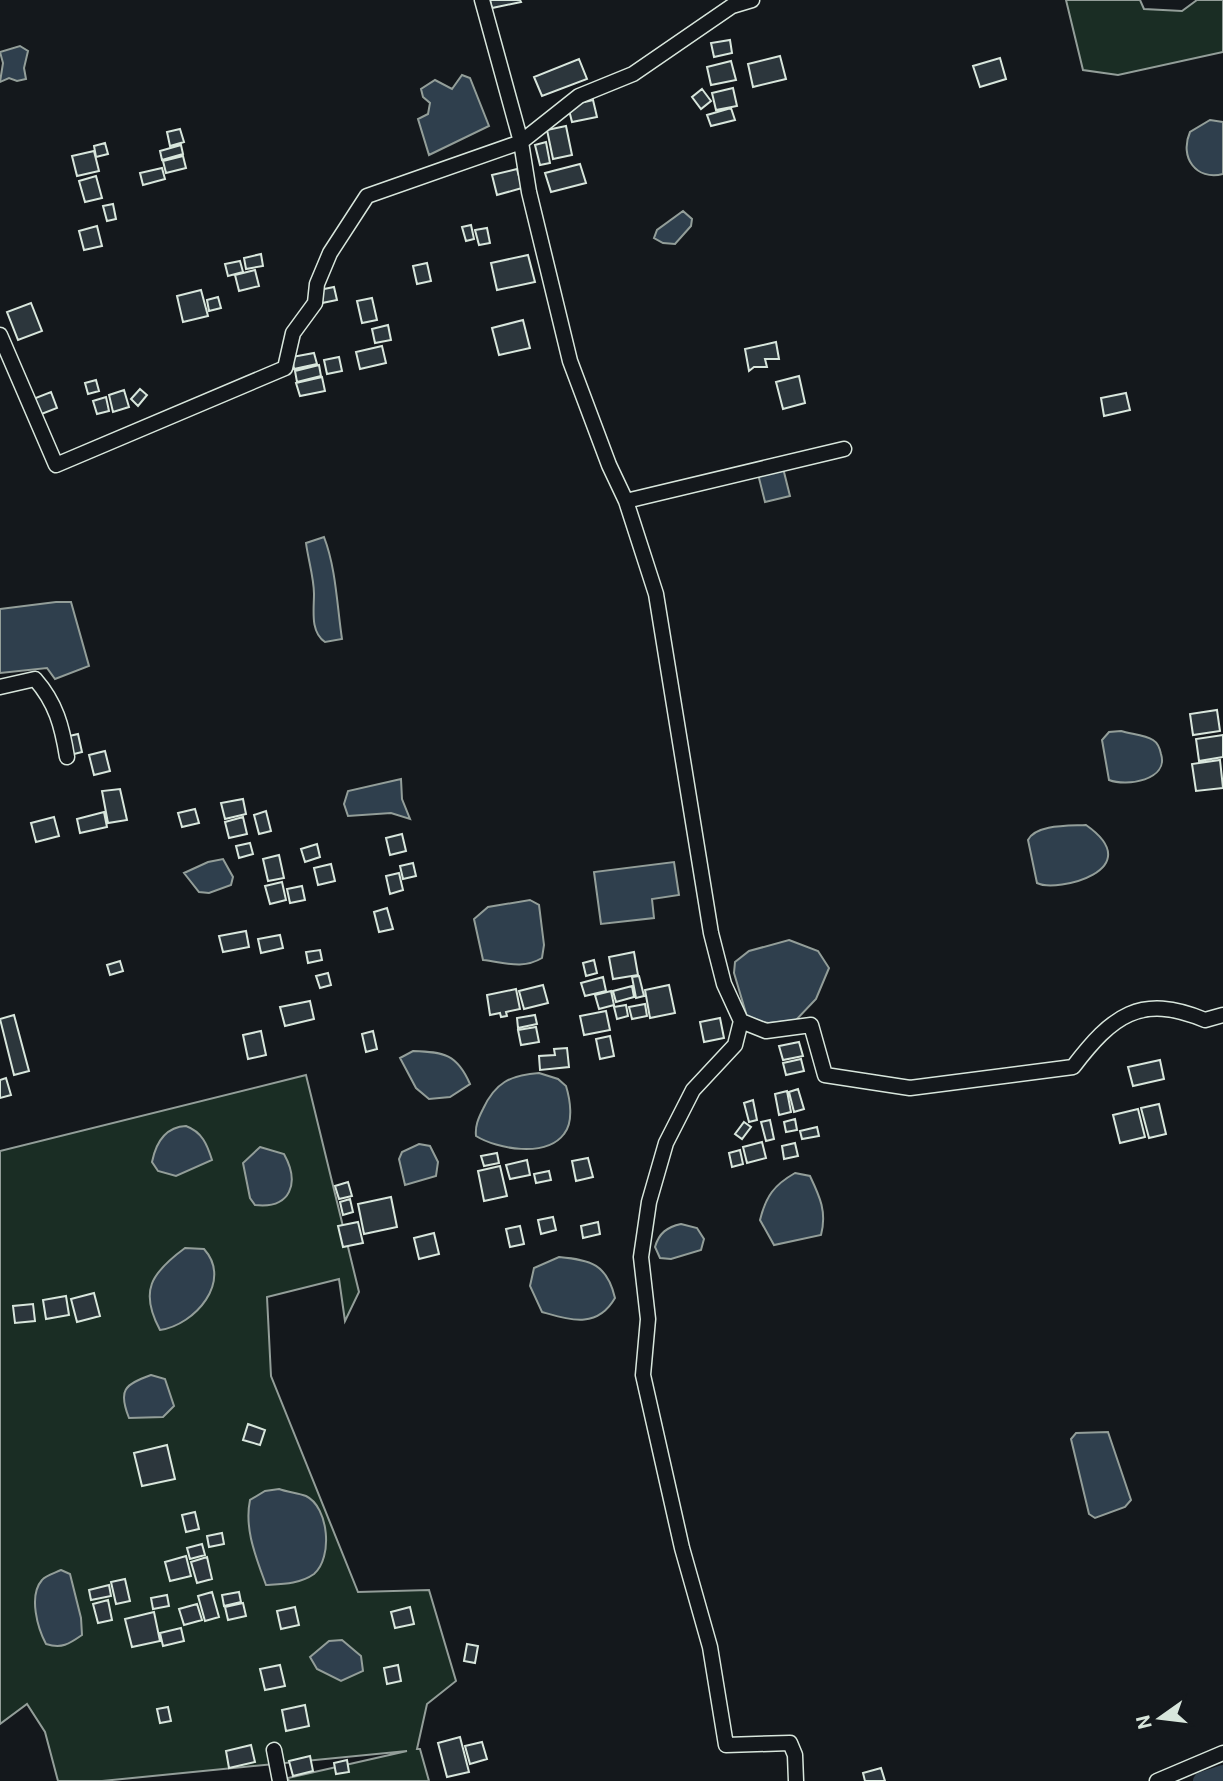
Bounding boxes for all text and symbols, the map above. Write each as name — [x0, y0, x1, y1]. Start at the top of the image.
north arrow — [1125, 1683, 1195, 1753]
text: N — [1131, 1713, 1157, 1731]

